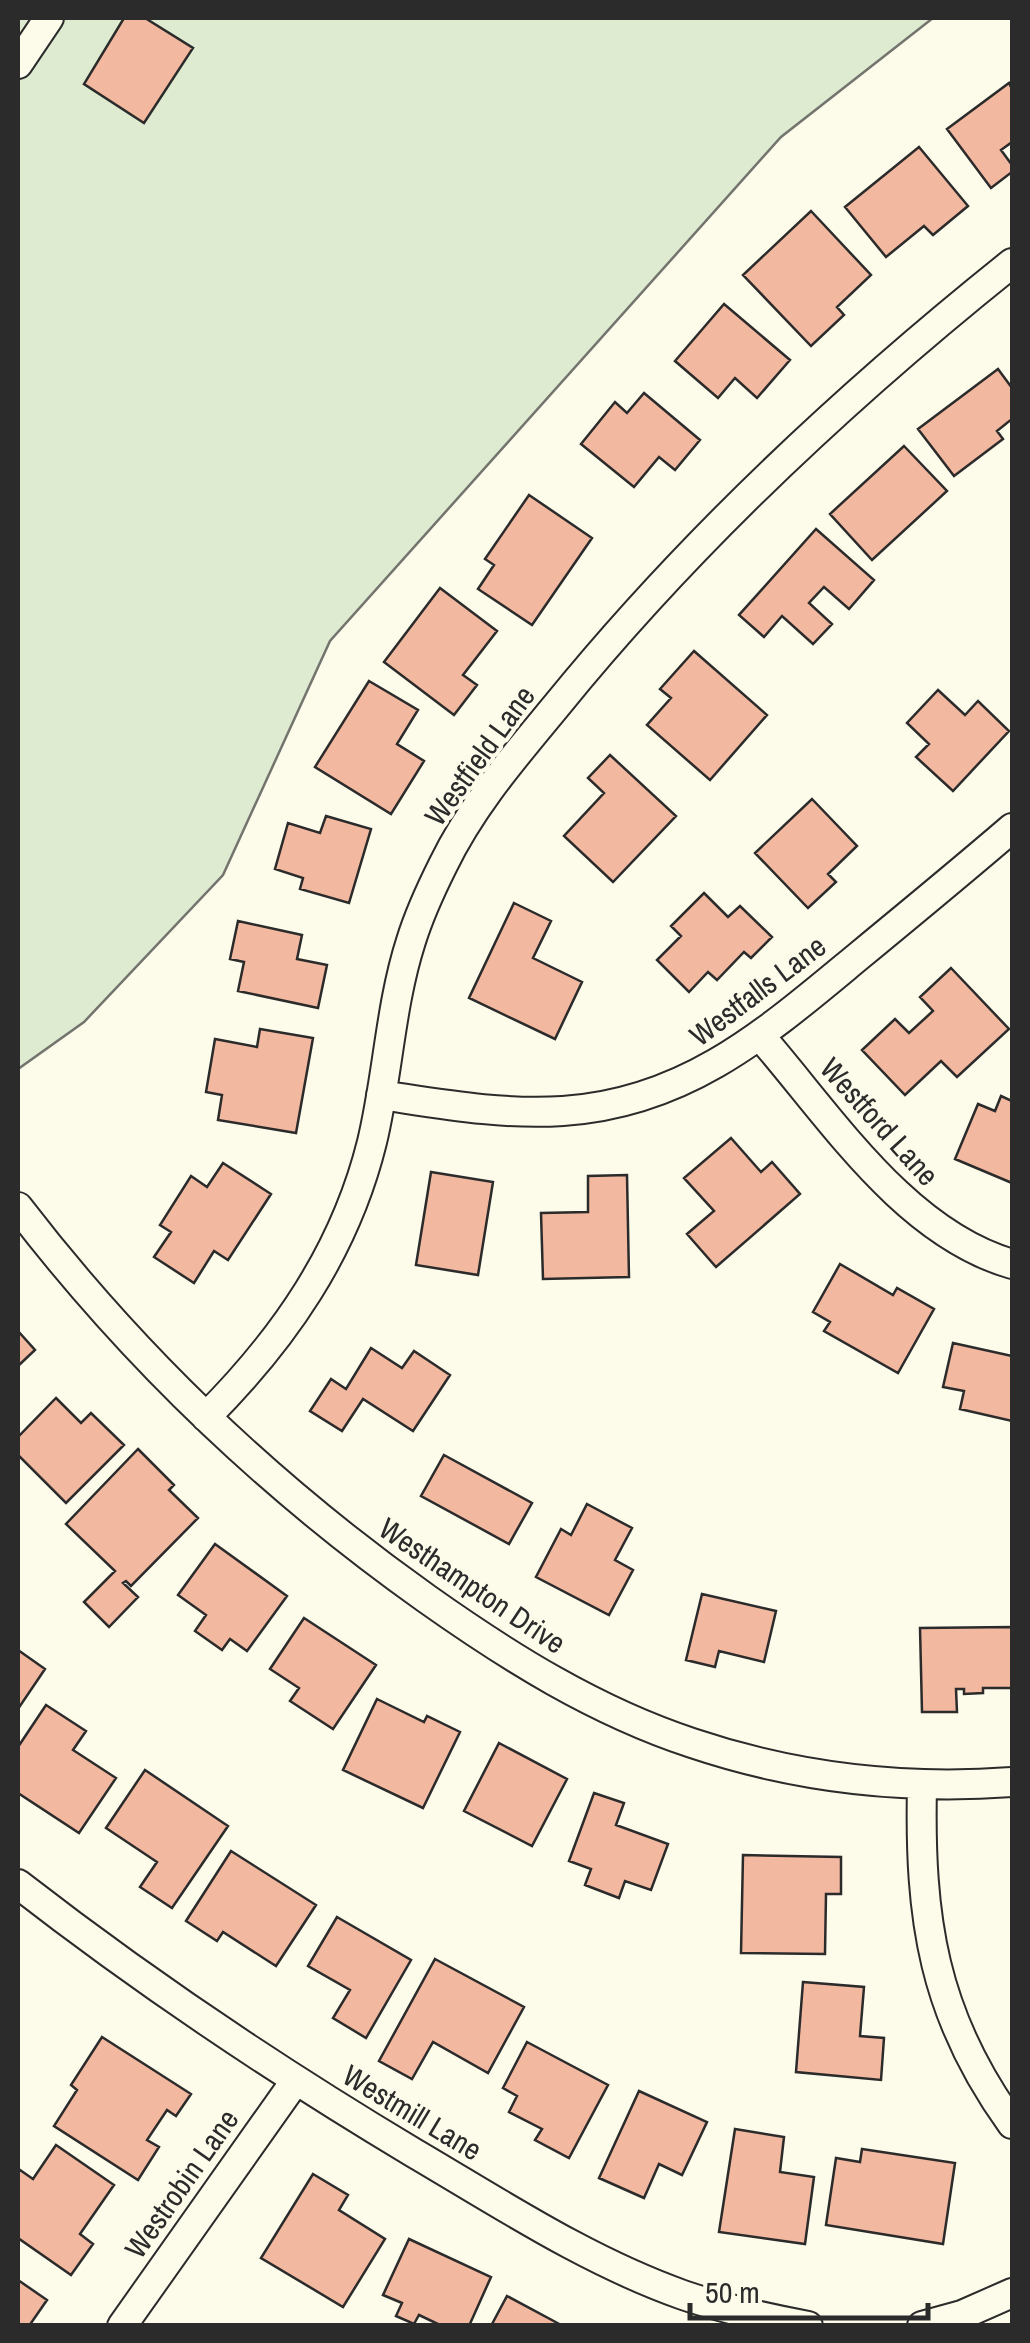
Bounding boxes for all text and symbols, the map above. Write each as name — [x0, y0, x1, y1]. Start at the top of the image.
street label: Westfield Lane — [415, 677, 543, 833]
street label: Westfalls Lane — [681, 926, 834, 1055]
street label: Westford Lane — [811, 1049, 948, 1194]
street label: Westhampton Drive — [371, 1508, 574, 1662]
street label: Westmill Lane — [336, 2055, 489, 2169]
street label: Westrobin Lane — [115, 2101, 247, 2266]
scale bar — [690, 2258, 928, 2320]
text: 50 m — [705, 2272, 760, 2312]

